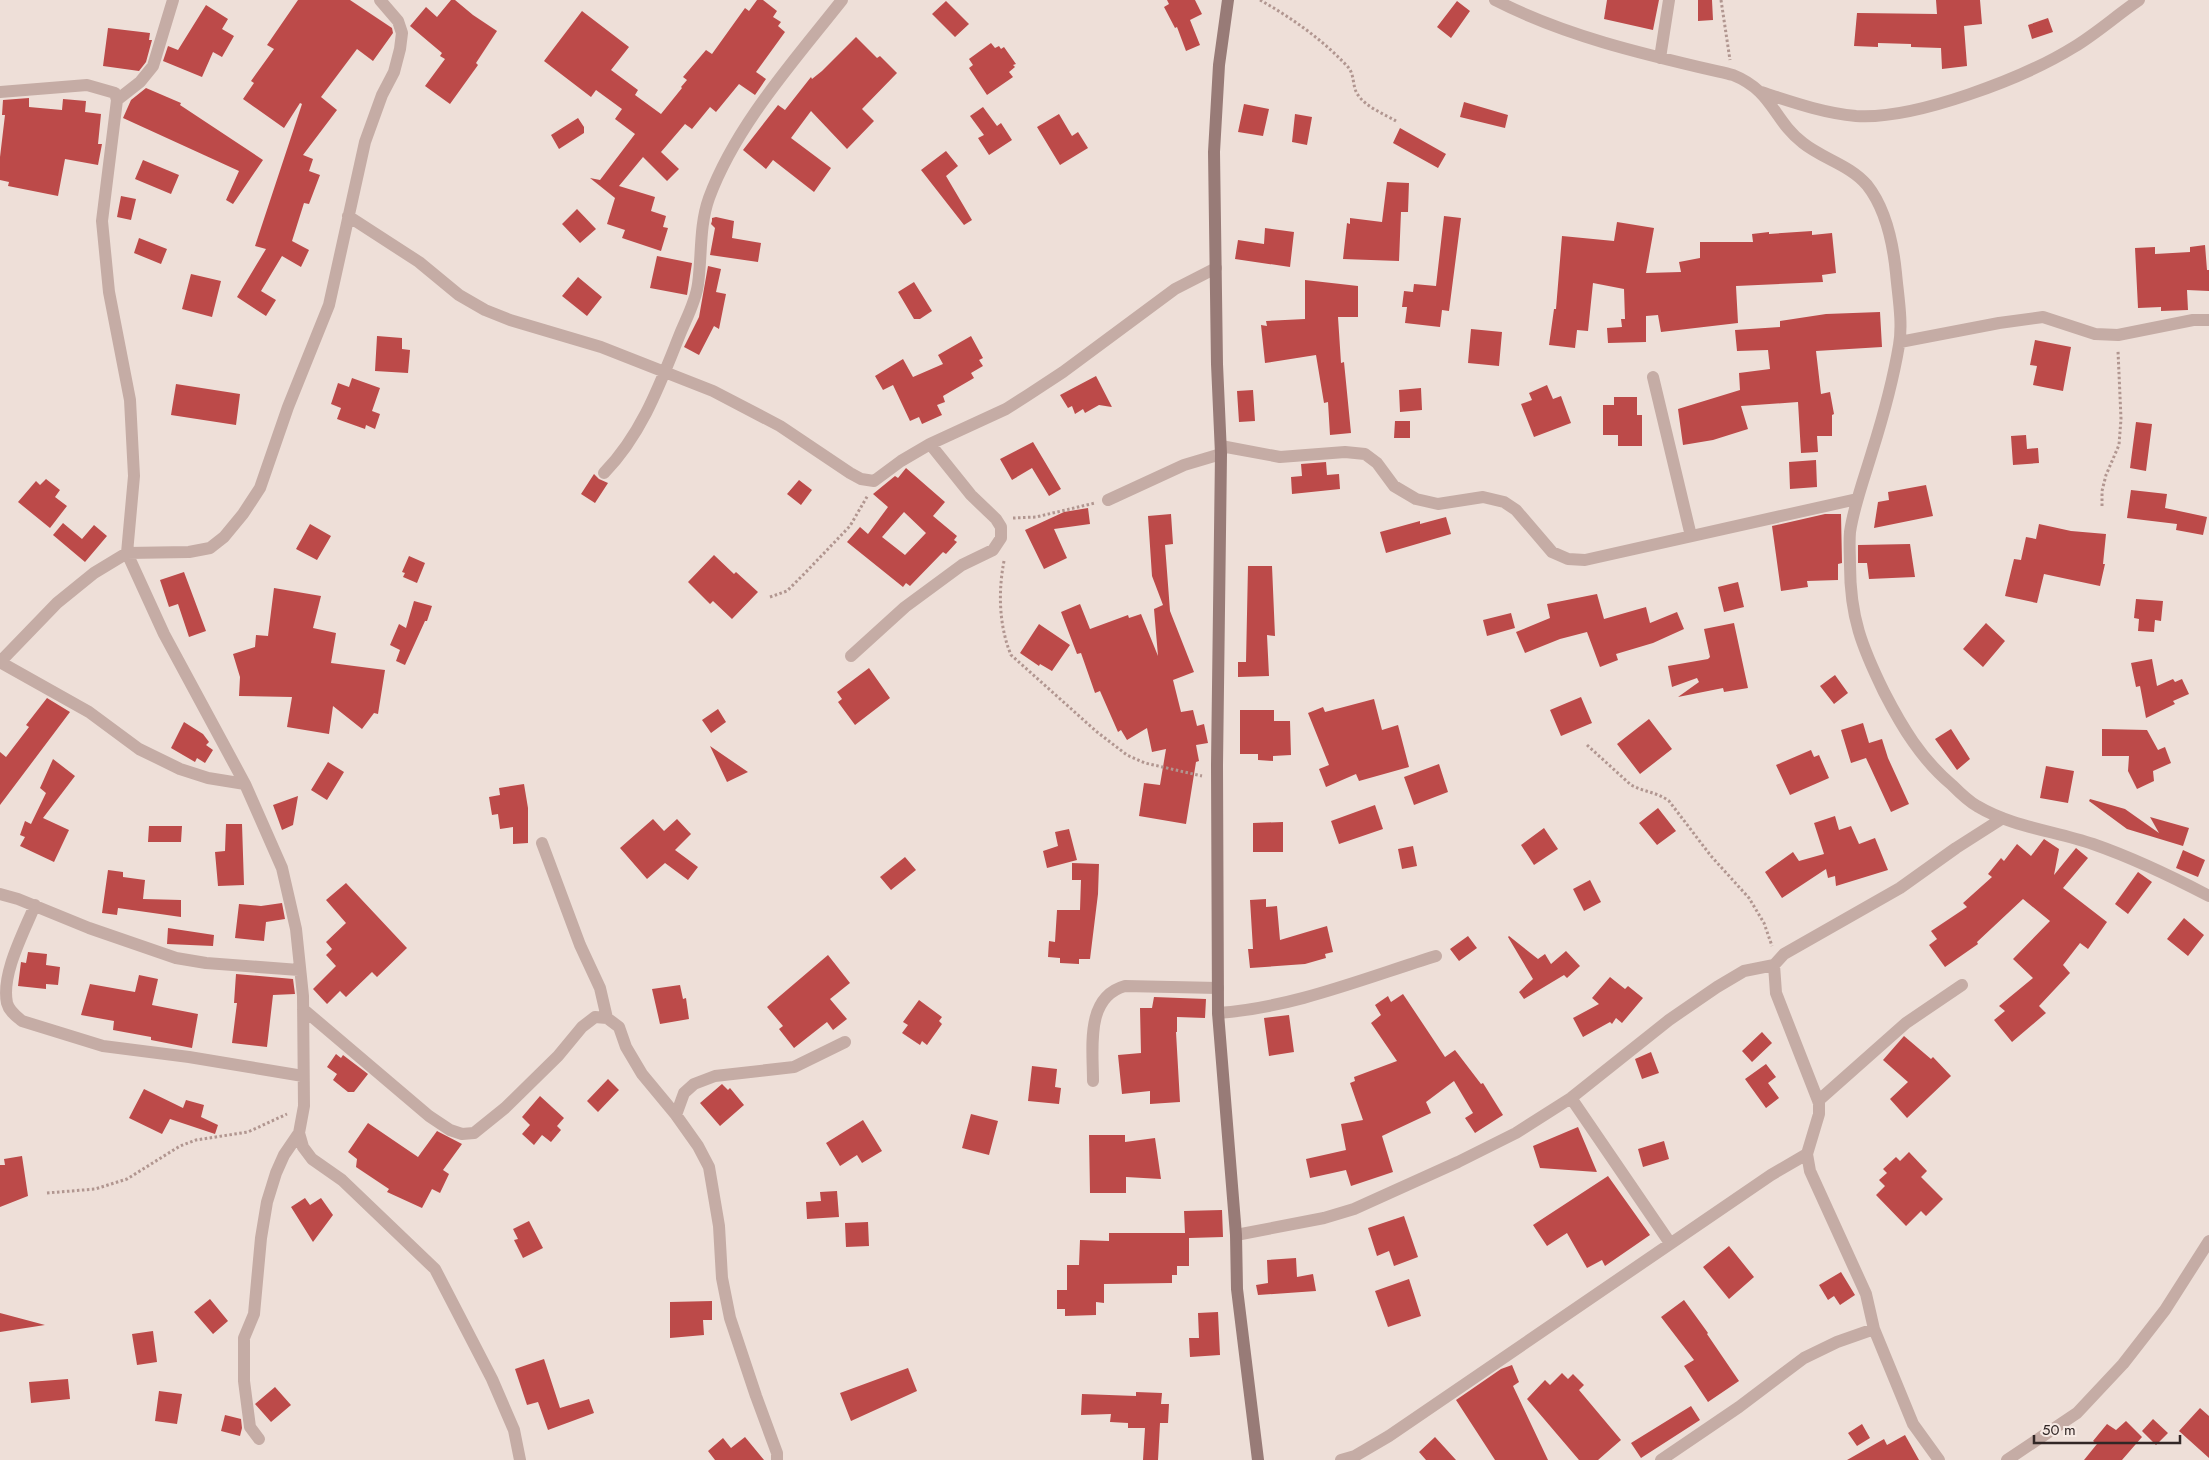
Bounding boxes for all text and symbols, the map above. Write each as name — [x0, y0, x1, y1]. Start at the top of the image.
scale bar — [2034, 1412, 2180, 1444]
text: 50 m — [2042, 1419, 2076, 1441]

